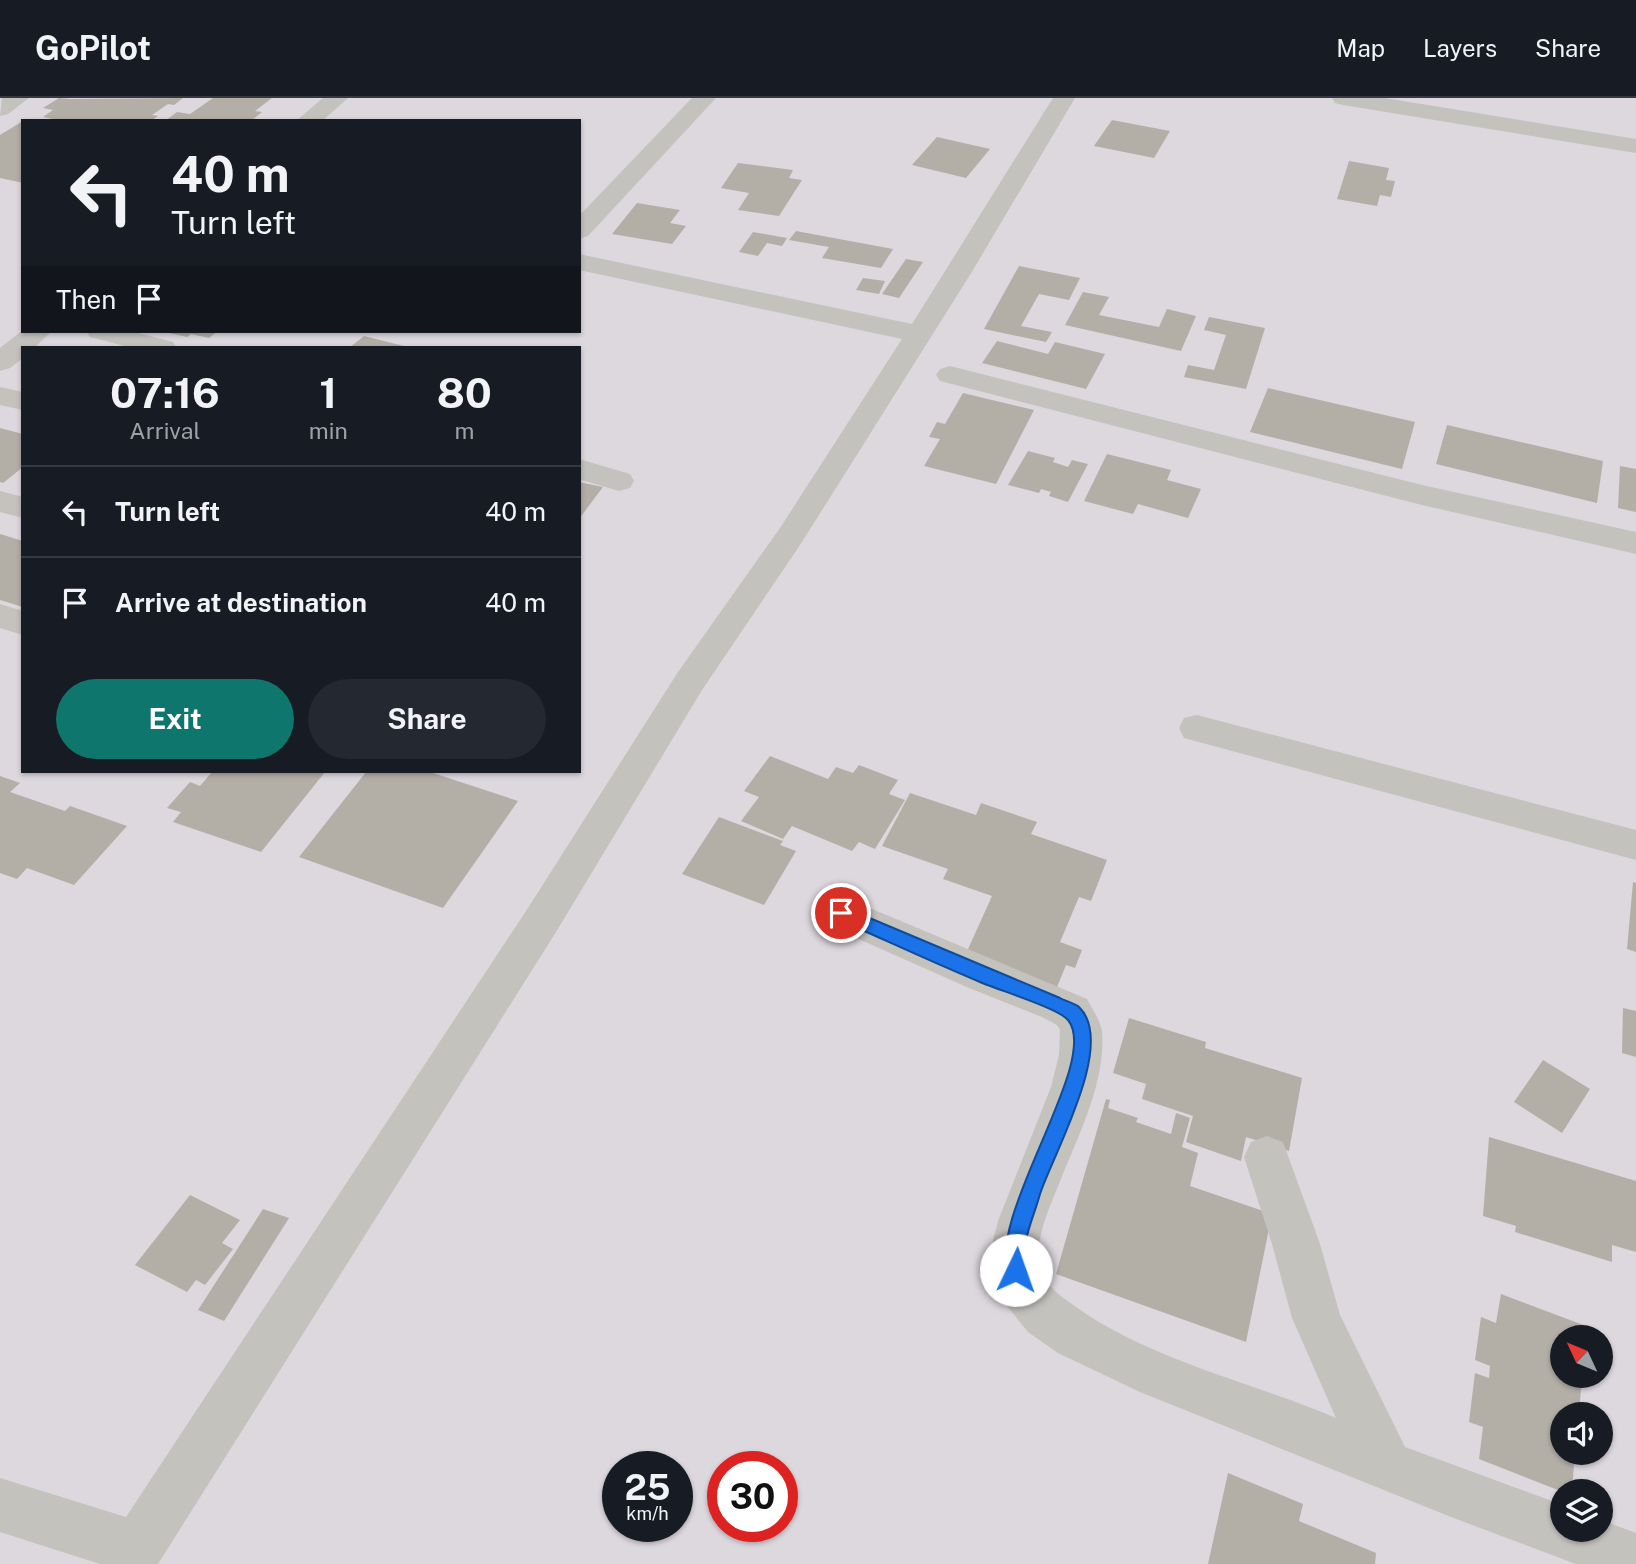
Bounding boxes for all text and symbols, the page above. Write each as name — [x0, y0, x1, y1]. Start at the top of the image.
text: GoPilot — [35, 29, 151, 67]
text: Map — [1336, 34, 1385, 62]
text: Layers — [1423, 34, 1497, 62]
text: Share — [1535, 34, 1601, 62]
text: 40 m — [171, 145, 290, 203]
icon: left — [56, 147, 147, 238]
text: Turn left — [171, 204, 296, 241]
icon: arrive — [130, 280, 168, 318]
text: Then — [56, 284, 116, 315]
text: 07:16 — [110, 368, 220, 417]
text: 1 — [319, 368, 337, 417]
text: 80 — [437, 368, 492, 417]
text: Arrival — [129, 417, 200, 444]
text: min — [309, 417, 348, 444]
text: m — [454, 417, 474, 444]
icon: left — [56, 493, 94, 531]
text: Turn left — [115, 496, 220, 527]
text: 40 m — [485, 496, 546, 527]
icon: arrive — [56, 584, 94, 622]
text: Arrive at destination — [115, 587, 367, 618]
text: 40 m — [485, 587, 546, 618]
button: Exit — [56, 679, 294, 759]
button: Share — [308, 679, 546, 759]
pin — [811, 883, 871, 943]
icon: arrive — [822, 894, 860, 932]
position arrow — [979, 1233, 1053, 1307]
north arrow — [1550, 1325, 1614, 1388]
map controls — [1550, 1325, 1613, 1542]
button: sound — [1550, 1402, 1613, 1465]
speed limit sign: 30 — [707, 1451, 798, 1542]
text: 25 — [625, 1467, 670, 1508]
button: layers — [1550, 1479, 1613, 1542]
text: km/h — [626, 1503, 669, 1524]

